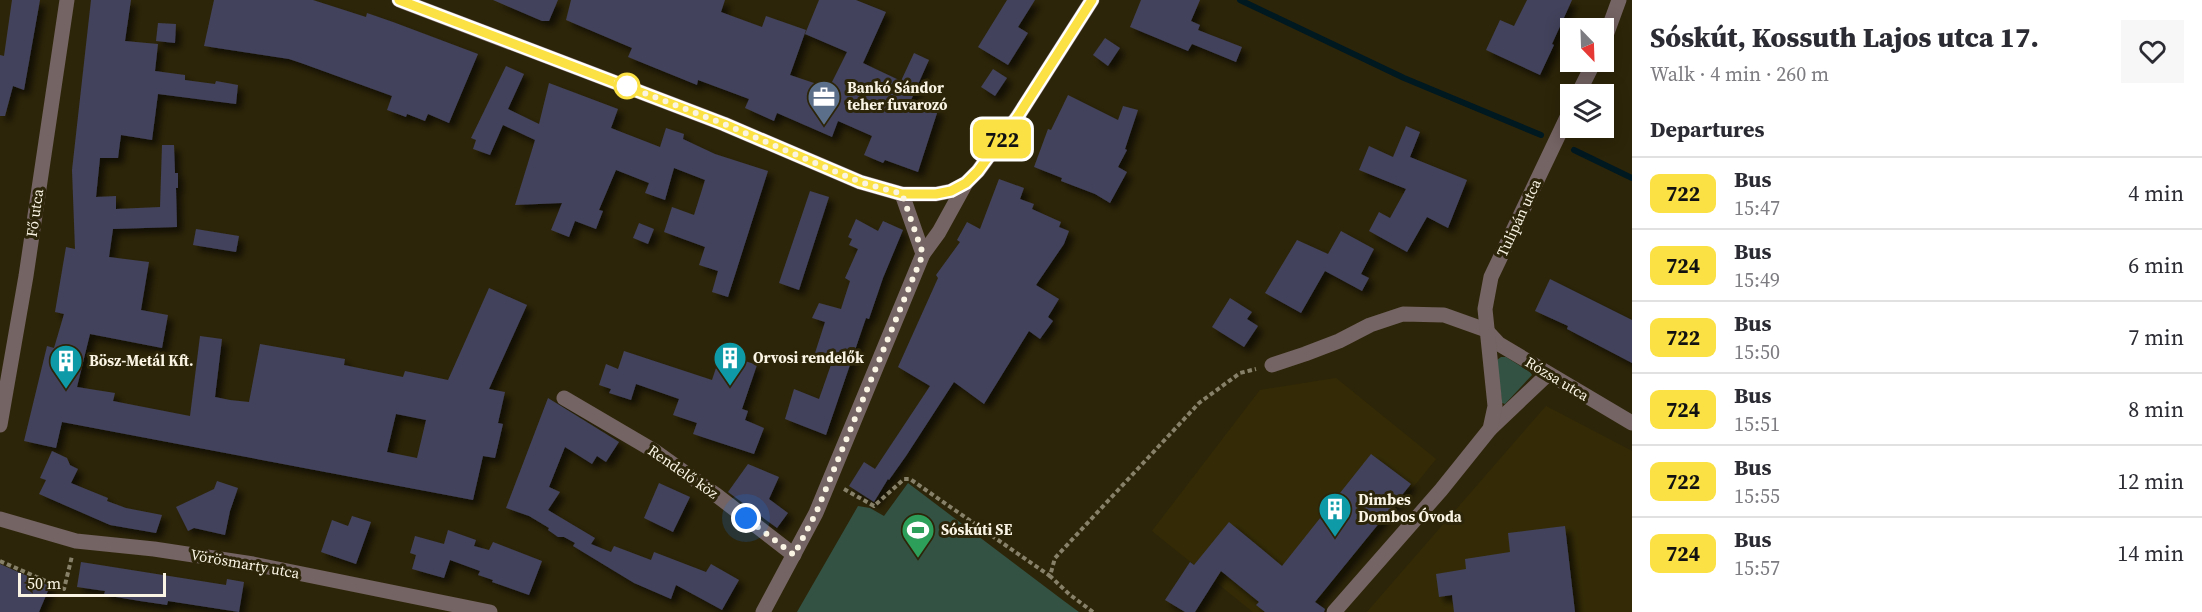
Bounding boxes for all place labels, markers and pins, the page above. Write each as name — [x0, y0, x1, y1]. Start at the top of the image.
unlabelled marker — [614, 73, 640, 99]
place label: Bankó Sándor teher fuvarozó — [847, 77, 948, 115]
office icon: Bankó Sándor teher fuvarozó — [806, 79, 842, 126]
building icon: Orvosi rendelők — [712, 340, 748, 387]
building icon: Bösz-Metál Kft. — [48, 343, 84, 390]
place label: Orvosi rendelők — [753, 347, 864, 368]
place label: Bösz-Metál Kft. — [89, 350, 193, 371]
place label: Dimbes Dombos Óvoda — [1358, 489, 1463, 527]
building icon: Dimbes Dombos Óvoda — [1317, 491, 1353, 538]
sports icon: Sóskúti SE — [900, 512, 936, 559]
place label: Sóskúti SE — [941, 519, 1012, 540]

